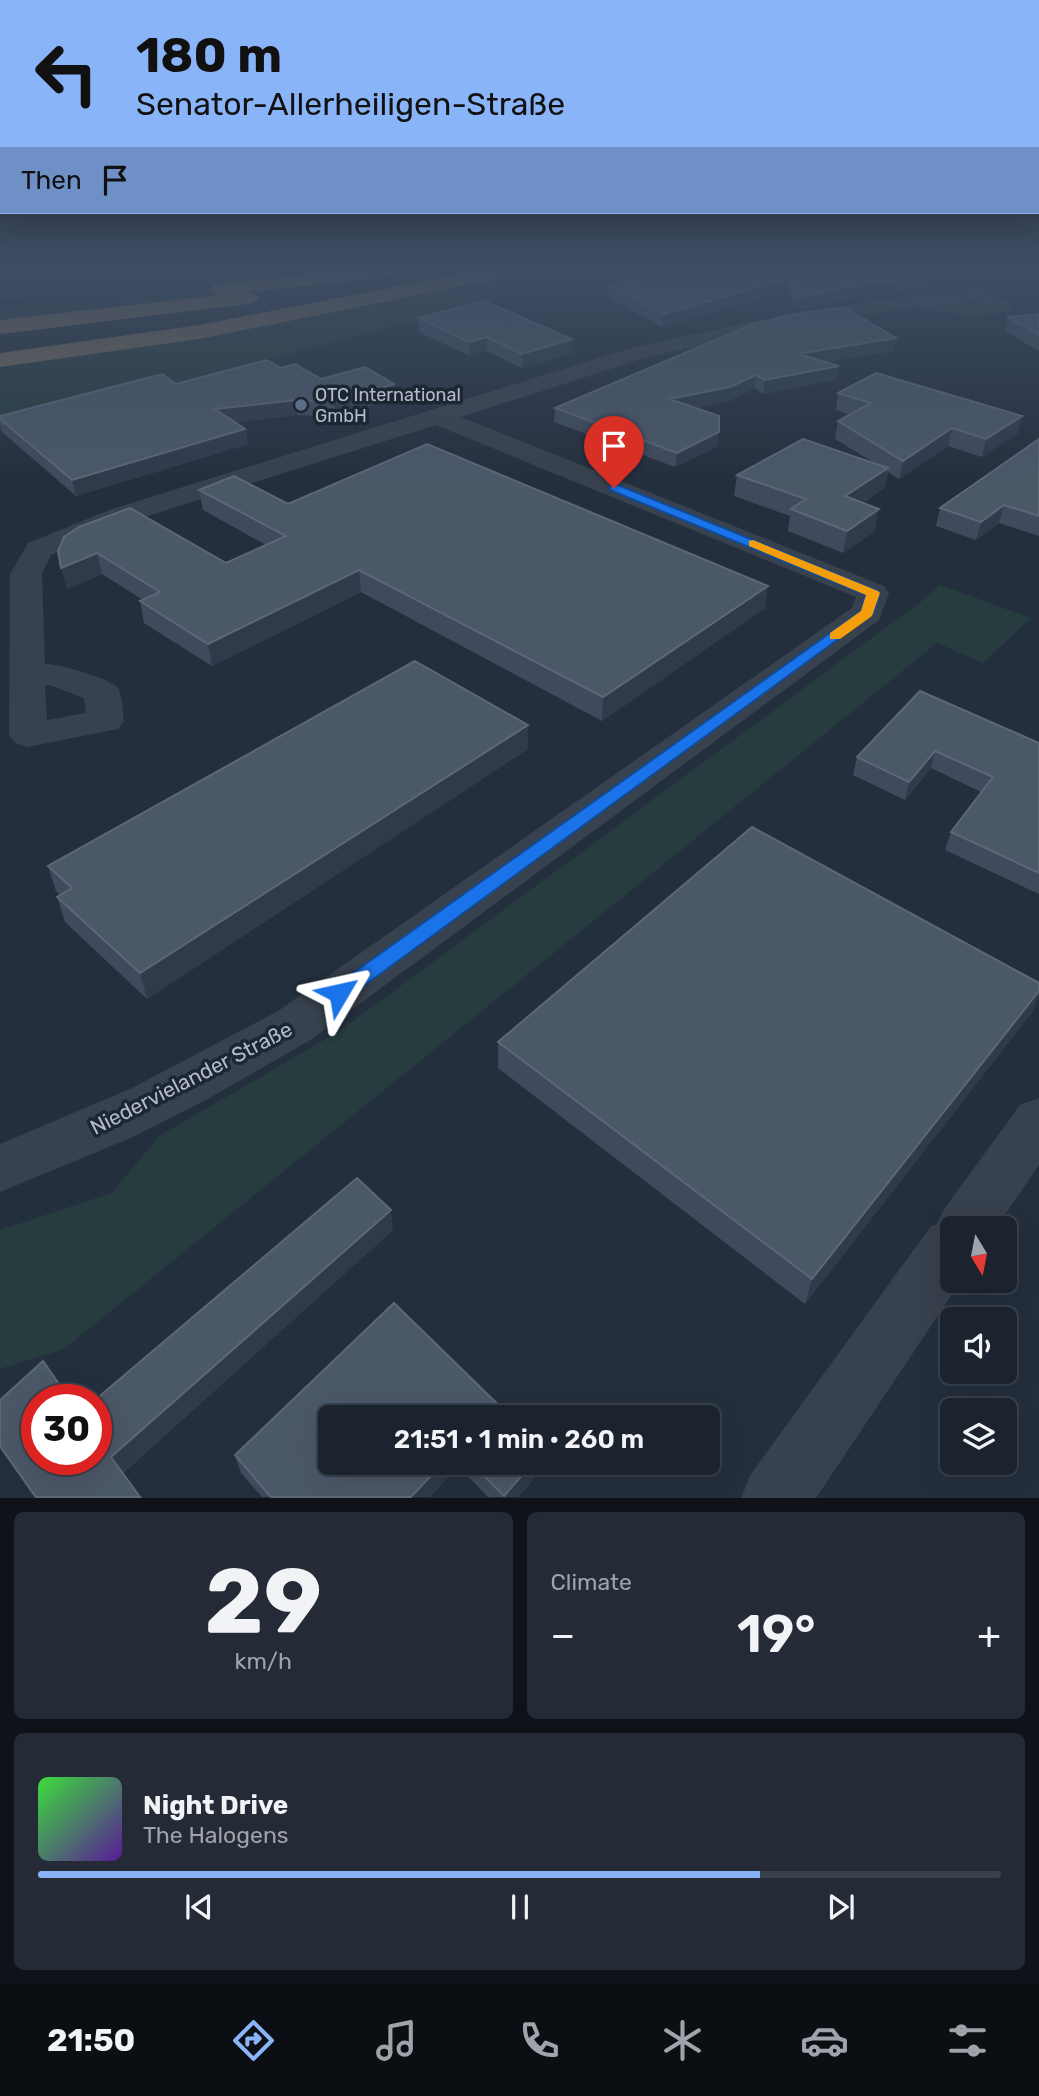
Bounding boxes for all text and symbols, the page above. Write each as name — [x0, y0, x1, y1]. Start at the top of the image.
text: 180 m — [136, 26, 282, 84]
icon: left — [21, 28, 112, 119]
text: Senator-Allerheiligen-Straße — [136, 85, 565, 123]
icon: arrive — [96, 161, 134, 199]
text: Then — [21, 165, 82, 196]
place label: OTC International GmbH — [315, 384, 461, 427]
marker: OTC International GmbH — [293, 397, 309, 413]
pin — [584, 416, 644, 488]
icon: arrive — [595, 427, 633, 465]
position arrow — [302, 956, 376, 1030]
street label: Niedervielander Straße — [86, 1016, 296, 1140]
north arrow — [940, 1216, 1017, 1293]
map controls — [940, 1216, 1017, 1475]
button: sound — [940, 1307, 1017, 1384]
speed limit sign: 30 — [21, 1384, 112, 1475]
button: layers — [940, 1398, 1017, 1475]
text: 21:51 · 1 min · 260 m — [394, 1424, 644, 1455]
text: 29 — [205, 1547, 322, 1655]
text: Climate — [551, 1568, 632, 1596]
text: 19° — [737, 1603, 816, 1665]
text: − — [551, 1612, 575, 1658]
text: + — [977, 1612, 1001, 1658]
text: km/h — [235, 1647, 292, 1675]
text: Night Drive — [143, 1790, 288, 1821]
text: The Halogens — [143, 1821, 289, 1849]
icon: previous — [180, 1888, 218, 1926]
icon: pause — [501, 1888, 539, 1926]
icon: next — [822, 1888, 860, 1926]
icon: directions — [229, 2016, 278, 2065]
icon: music — [372, 2016, 421, 2065]
icon: phone — [515, 2016, 564, 2065]
icon: climate — [658, 2016, 707, 2065]
icon: car — [800, 2016, 849, 2065]
icon: filters — [943, 2016, 992, 2065]
text: 21:50 — [47, 2021, 135, 2059]

